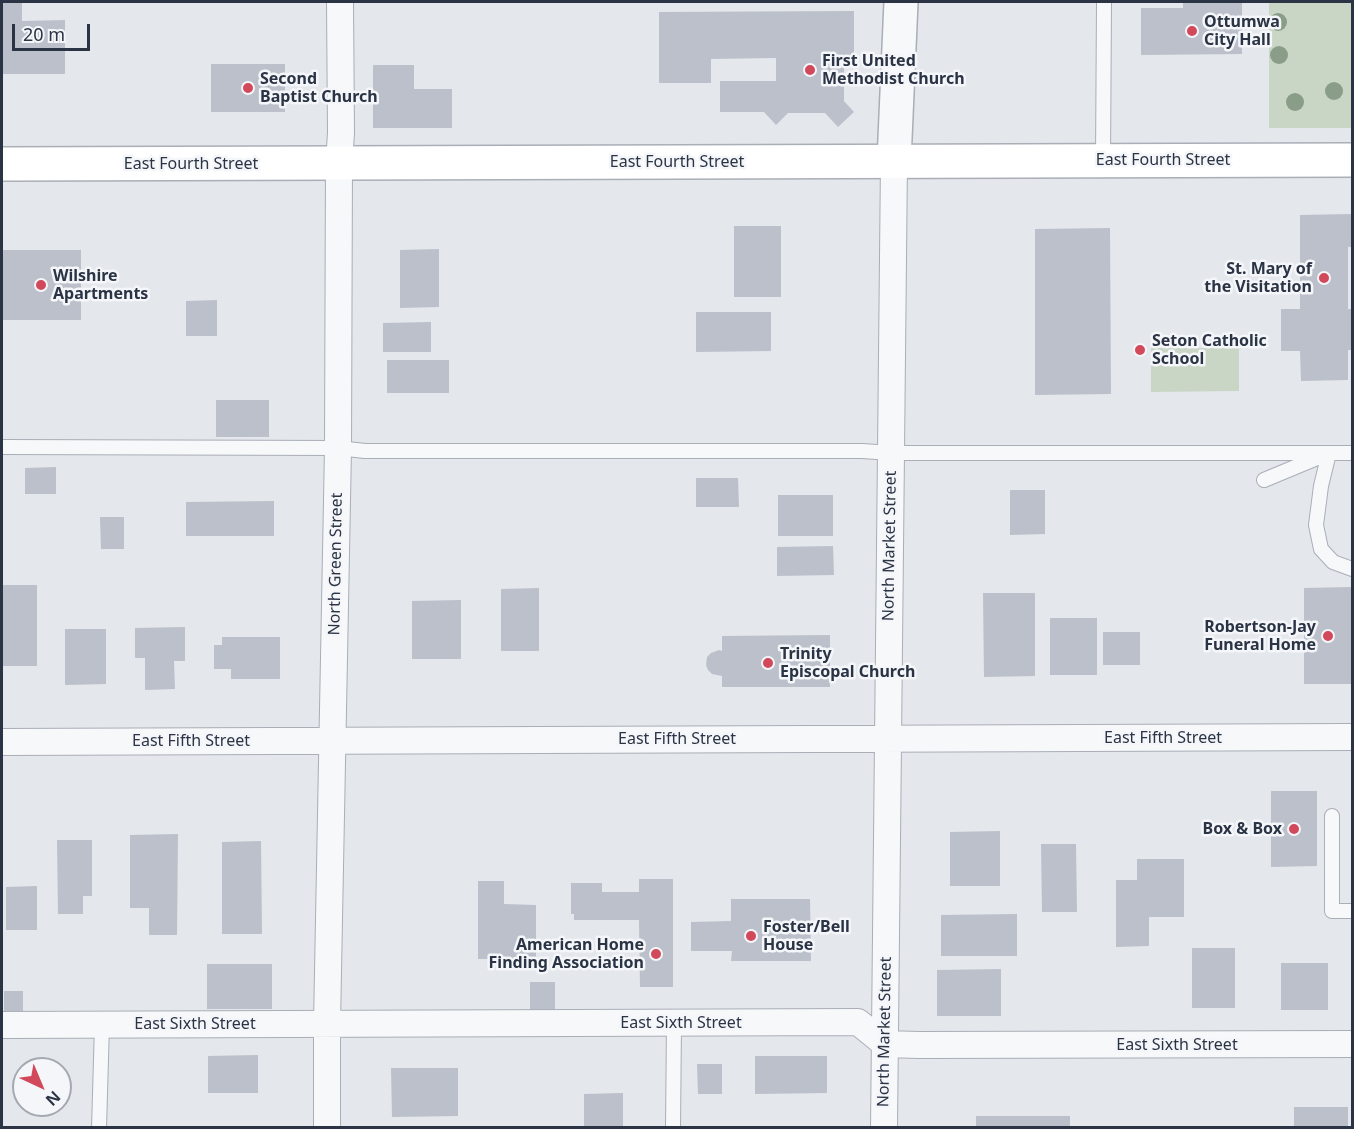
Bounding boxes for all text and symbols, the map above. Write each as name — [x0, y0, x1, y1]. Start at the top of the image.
scale bar — [15, 12, 93, 50]
place label: Ottumwa City Hall — [1204, 12, 1280, 50]
text: 20 m — [23, 22, 65, 46]
marker: Ottumwa City Hall — [1185, 24, 1199, 38]
place label: First United Methodist Church — [822, 51, 965, 89]
marker: First United Methodist Church — [803, 63, 817, 77]
place label: Second Baptist Church — [260, 69, 378, 107]
marker: Second Baptist Church — [241, 81, 255, 95]
street label: East Fourth Street — [1096, 150, 1230, 170]
street label: East Fourth Street — [610, 152, 744, 172]
street label: East Fourth Street — [124, 154, 258, 174]
place label: St. Mary of the Visitation — [1204, 259, 1312, 297]
place label: Wilshire Apartments — [53, 266, 148, 304]
marker: St. Mary of the Visitation — [1317, 271, 1331, 285]
marker: Wilshire Apartments — [34, 278, 48, 292]
place label: Seton Catholic School — [1152, 331, 1267, 369]
marker: Seton Catholic School — [1133, 343, 1147, 357]
street label: North Market Street — [879, 471, 901, 621]
street label: North Green Street — [325, 492, 347, 636]
place label: Robertson-Jay Funeral Home — [1204, 617, 1316, 655]
marker: Robertson-Jay Funeral Home — [1321, 629, 1335, 643]
place label: Trinity Episcopal Church — [780, 644, 915, 682]
marker: Trinity Episcopal Church — [761, 656, 775, 670]
street label: East Fifth Street — [1104, 728, 1222, 748]
street label: East Fifth Street — [618, 729, 736, 749]
street label: East Fifth Street — [132, 731, 250, 751]
place label: Box & Box — [1203, 819, 1282, 839]
marker: Box & Box — [1287, 822, 1301, 836]
place label: Foster/Bell House — [763, 917, 850, 955]
marker: Foster/Bell House — [744, 929, 758, 943]
place label: American Home Finding Association — [489, 935, 644, 973]
marker: American Home Finding Association — [649, 947, 663, 961]
street label: North Market Street — [874, 957, 896, 1107]
street label: East Sixth Street — [620, 1013, 742, 1033]
street label: East Sixth Street — [134, 1014, 256, 1034]
street label: East Sixth Street — [1116, 1035, 1238, 1055]
north arrow — [12, 1057, 72, 1117]
text: N — [41, 1086, 65, 1111]

